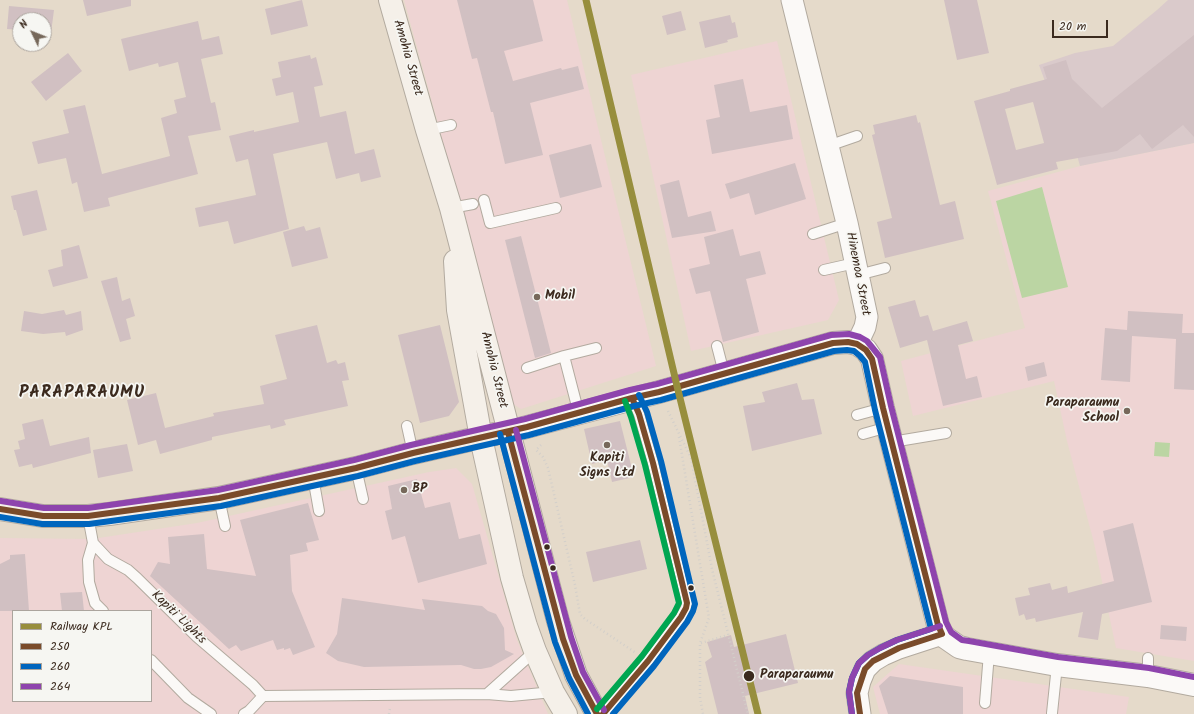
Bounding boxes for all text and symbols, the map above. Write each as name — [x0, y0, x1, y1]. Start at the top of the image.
north arrow — [12, 12, 52, 52]
scale bar — [1054, 12, 1110, 38]
text: N — [15, 16, 33, 33]
text: 20 m — [1059, 17, 1086, 36]
street label: Amohia Street — [389, 18, 425, 98]
street label: Hinemoa Street — [841, 231, 873, 317]
place label: Mobil — [545, 289, 575, 305]
marker: Mobil — [532, 292, 542, 302]
street label: Amohia Street — [476, 330, 510, 410]
district label: PARAPARAUMU — [19, 384, 145, 404]
place label: Paraparaumu School — [1046, 396, 1119, 427]
marker: Paraparaumu School — [1122, 406, 1132, 416]
marker: Kapiti Signs Ltd — [602, 440, 612, 450]
place label: Kapiti Signs Ltd — [579, 451, 635, 482]
place label: BP — [412, 482, 427, 498]
marker: BP — [399, 485, 409, 495]
unlabelled marker — [542, 542, 552, 552]
unlabelled marker — [548, 563, 558, 573]
unlabelled marker — [686, 583, 696, 593]
street label: Kapiti Lights — [147, 588, 209, 648]
legend — [12, 610, 152, 702]
text: Railway KPL — [50, 617, 113, 636]
text: 250 — [50, 637, 69, 656]
text: 260 — [50, 657, 70, 676]
place label: Paraparaumu — [760, 668, 833, 684]
marker: Paraparaumu — [742, 669, 756, 683]
text: 264 — [50, 677, 70, 696]

